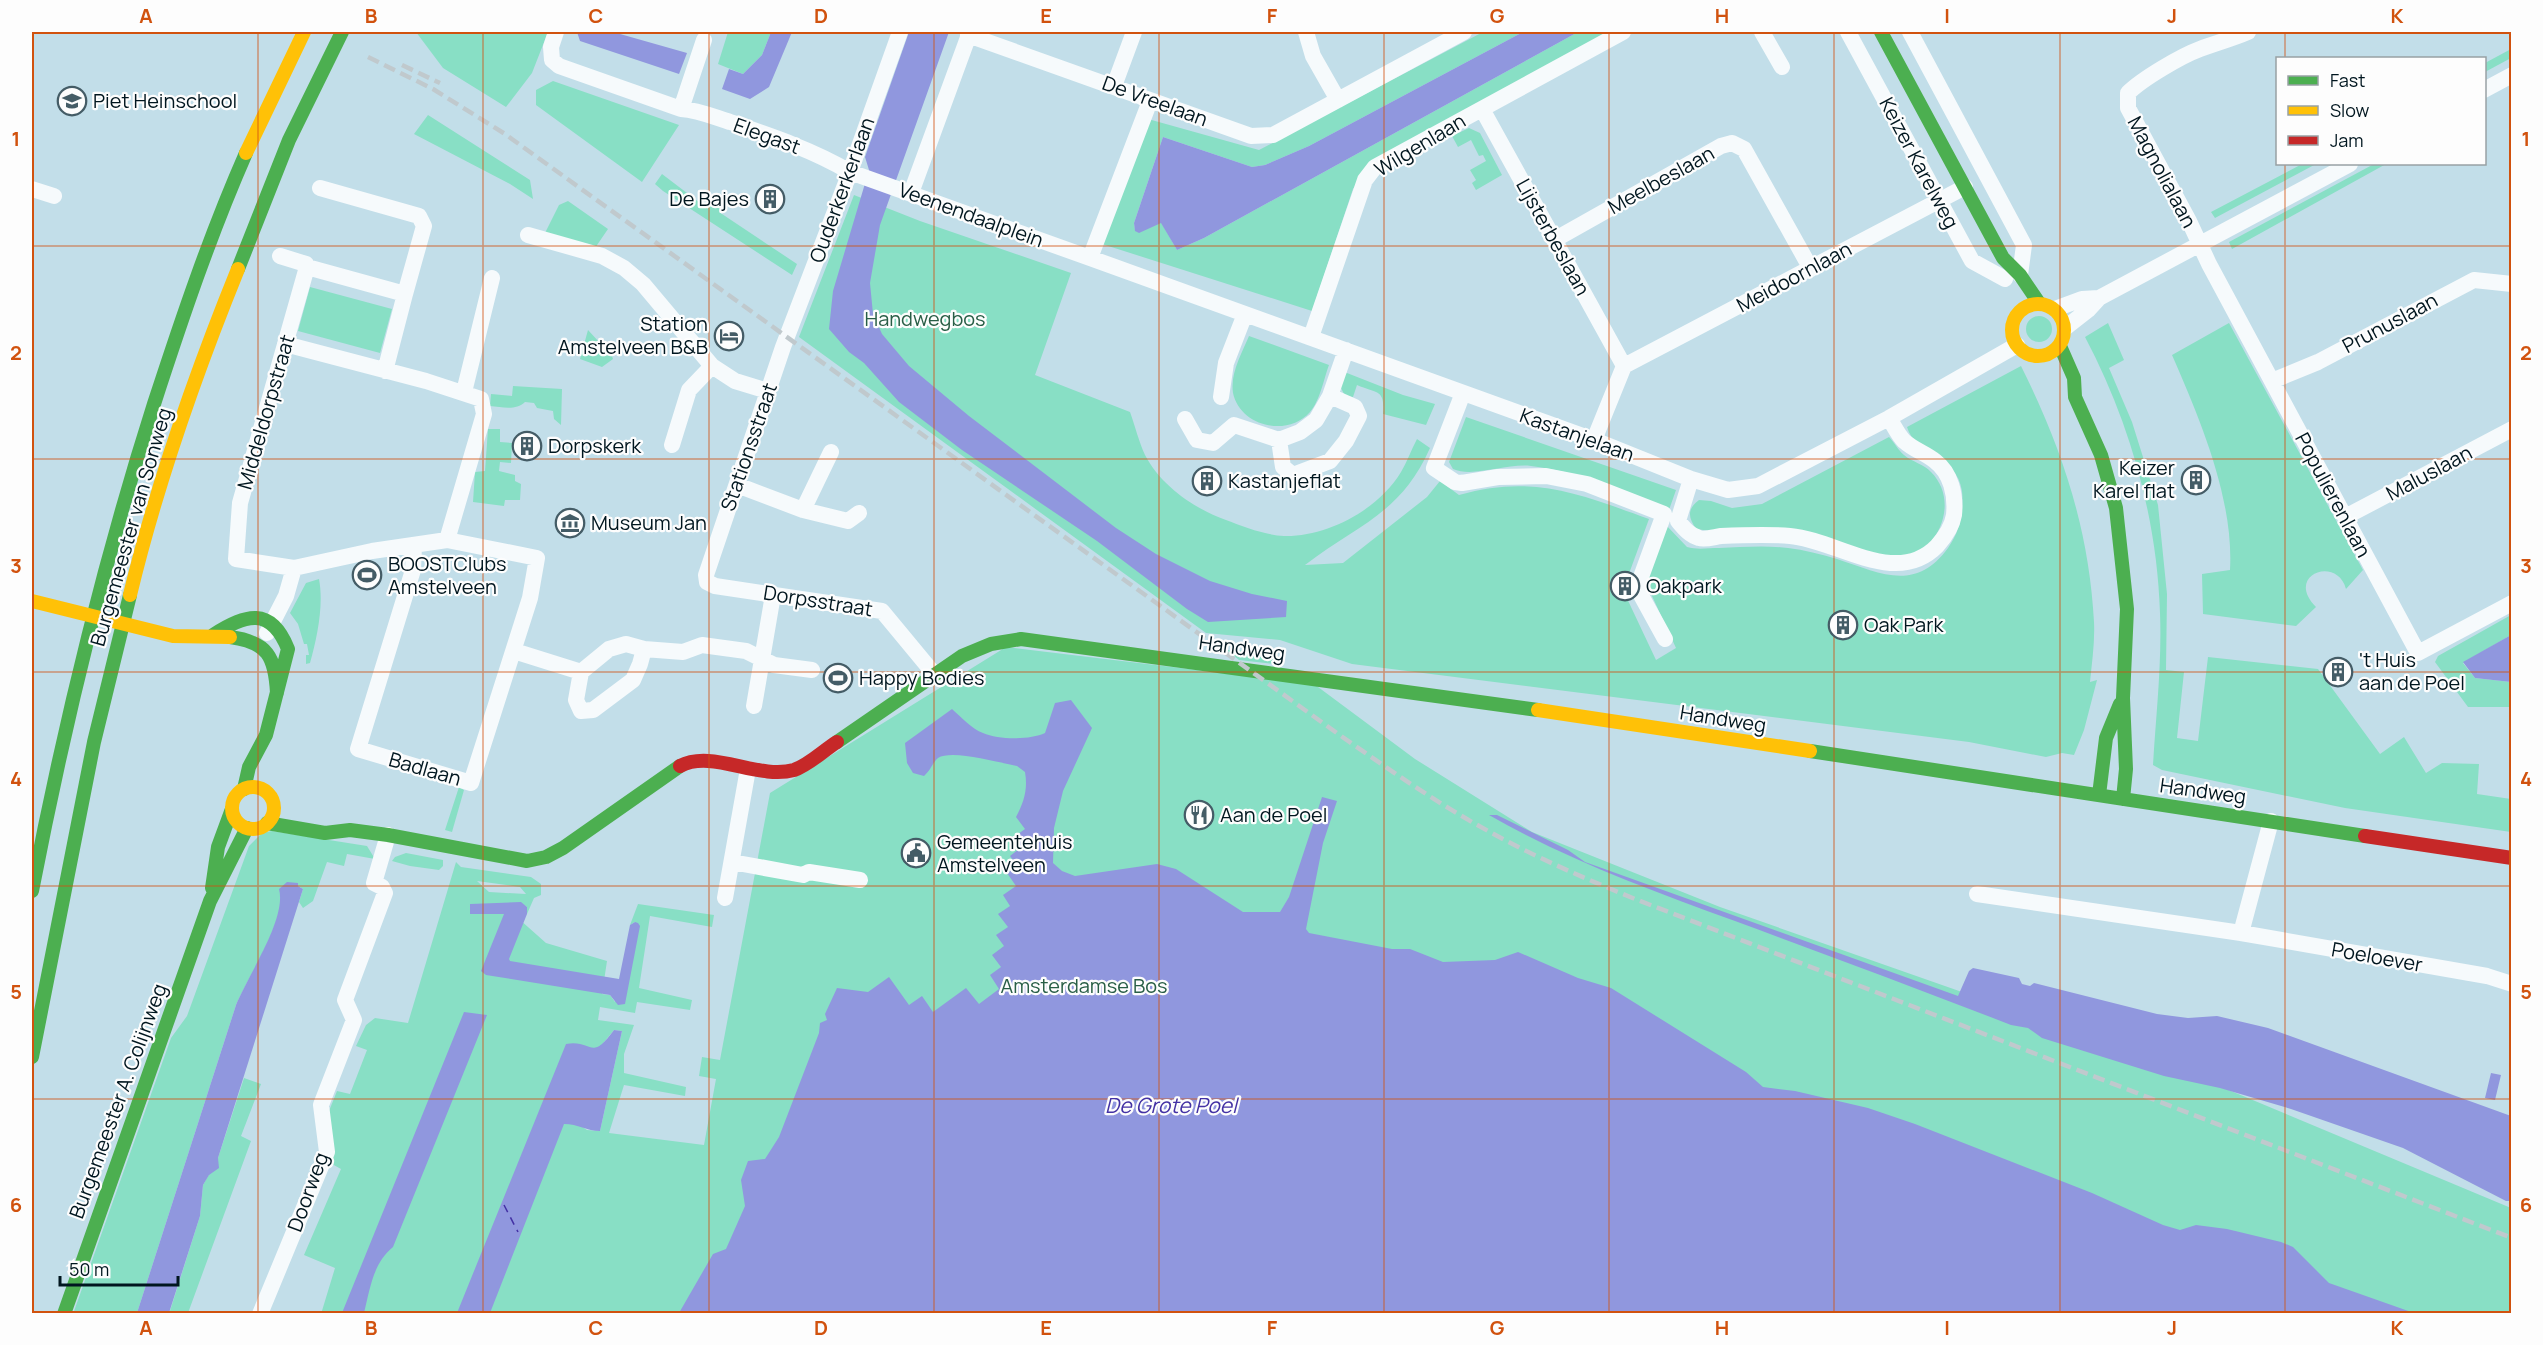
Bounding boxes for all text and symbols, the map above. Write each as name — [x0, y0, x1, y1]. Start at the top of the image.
text: A — [139, 2, 153, 29]
text: B — [365, 2, 378, 29]
text: C — [589, 2, 603, 29]
text: D — [814, 2, 828, 29]
text: E — [1040, 2, 1052, 29]
text: F — [1267, 2, 1278, 29]
text: G — [1490, 2, 1505, 29]
text: H — [1715, 2, 1729, 29]
text: I — [1944, 2, 1950, 29]
text: J — [2167, 2, 2177, 29]
text: K — [2391, 2, 2404, 29]
legend — [2276, 57, 2486, 165]
text: Fast — [2330, 68, 2365, 92]
street label: De Vreelaan — [1099, 69, 1212, 132]
school or university icon: Piet Heinschool — [56, 85, 88, 117]
place label: Piet Heinschool — [93, 87, 237, 114]
street label: Keizer Karelweg — [1873, 92, 1965, 233]
text: Slow — [2330, 98, 2370, 122]
street label: Wilgenlaan — [1369, 107, 1470, 182]
street label: Elegast — [730, 111, 804, 160]
street label: Magnolialaan — [2122, 111, 2203, 232]
street label: Ouderkerkerlaan — [803, 113, 880, 266]
text: 1 — [12, 125, 20, 152]
text: 1 — [2522, 125, 2530, 152]
text: Jam — [2330, 128, 2364, 152]
street label: Meelbeslaan — [1603, 139, 1719, 220]
street label: Lijsterbeslaan — [1510, 173, 1597, 300]
street label: Veenendaalplein — [895, 176, 1047, 253]
building icon: De Bajes — [754, 183, 786, 215]
place label: De Bajes — [669, 185, 749, 212]
street label: Meidoornlaan — [1732, 235, 1856, 318]
street label: Prunuslaan — [2337, 286, 2442, 359]
park label: Handwegbos — [864, 305, 986, 332]
place label: Station Amstelveen B&B — [558, 310, 708, 360]
hotel icon: Station Amstelveen B&B — [713, 320, 745, 352]
street label: Middeldorpstraat — [231, 331, 301, 492]
text: 2 — [10, 339, 22, 366]
text: 2 — [2520, 339, 2532, 366]
street label: Stationsstraat — [714, 379, 783, 515]
street label: Kastanjelaan — [1516, 401, 1638, 468]
street label: Burgemeester van Sonweg — [84, 405, 177, 649]
street label: Populierenlaan — [2289, 428, 2378, 562]
building icon: Dorpskerk — [511, 430, 543, 462]
place label: Dorpskerk — [548, 432, 642, 459]
street label: Maluslaan — [2381, 439, 2476, 506]
place label: Keizer Karel flat — [2093, 454, 2175, 504]
building icon: Keizer Karel flat — [2180, 464, 2212, 496]
building icon: Kastanjeflat — [1191, 465, 1223, 497]
place label: Kastanjeflat — [1228, 467, 1341, 494]
museum icon: Museum Jan — [554, 507, 586, 539]
place label: Museum Jan — [591, 509, 707, 536]
place label: BOOSTClubs Amstelveen — [388, 550, 507, 600]
text: 3 — [10, 552, 22, 579]
text: 3 — [2520, 552, 2532, 579]
sports icon: BOOSTClubs Amstelveen — [351, 559, 383, 591]
building icon: Oakpark — [1609, 570, 1641, 602]
place label: Oakpark — [1646, 572, 1723, 599]
street label: Dorpsstraat — [762, 579, 875, 622]
building icon: Oak Park — [1827, 609, 1859, 641]
place label: Oak Park — [1864, 611, 1944, 638]
street label: Handweg — [1197, 628, 1287, 667]
place label: 't Huis aan de Poel — [2359, 646, 2465, 696]
building icon: 't Huis aan de Poel — [2322, 656, 2354, 688]
sports icon: Happy Bodies — [822, 662, 854, 694]
place label: Happy Bodies — [859, 664, 984, 691]
street label: Handweg — [1678, 698, 1768, 739]
street label: Badlaan — [386, 745, 464, 792]
text: 4 — [10, 765, 22, 792]
text: 4 — [2520, 765, 2532, 792]
street label: Handweg — [2158, 771, 2248, 810]
restaurant icon: Aan de Poel — [1183, 799, 1215, 831]
place label: Aan de Poel — [1220, 801, 1327, 828]
place label: Gemeentehuis Amstelveen — [937, 828, 1073, 878]
public building icon: Gemeentehuis Amstelveen — [900, 837, 932, 869]
street label: Poeloever — [2329, 935, 2425, 978]
park label: Amsterdamse Bos — [1000, 972, 1168, 999]
text: 5 — [10, 978, 22, 1005]
text: 5 — [2520, 978, 2532, 1005]
street label: Burgemeester A. Colijnweg — [62, 980, 173, 1222]
water label: De Grote Poel — [1105, 1091, 1240, 1119]
street label: Doorweg — [281, 1148, 334, 1235]
text: 6 — [10, 1191, 22, 1218]
text: 6 — [2520, 1191, 2532, 1218]
scale bar — [60, 1249, 178, 1287]
text: 50 m — [69, 1257, 109, 1281]
text: A — [139, 1314, 153, 1341]
text: B — [365, 1314, 378, 1341]
text: C — [589, 1314, 603, 1341]
text: D — [814, 1314, 828, 1341]
text: E — [1040, 1314, 1052, 1341]
text: F — [1267, 1314, 1278, 1341]
text: G — [1490, 1314, 1505, 1341]
text: H — [1715, 1314, 1729, 1341]
text: I — [1944, 1314, 1950, 1341]
text: J — [2167, 1314, 2177, 1341]
text: K — [2391, 1314, 2404, 1341]

